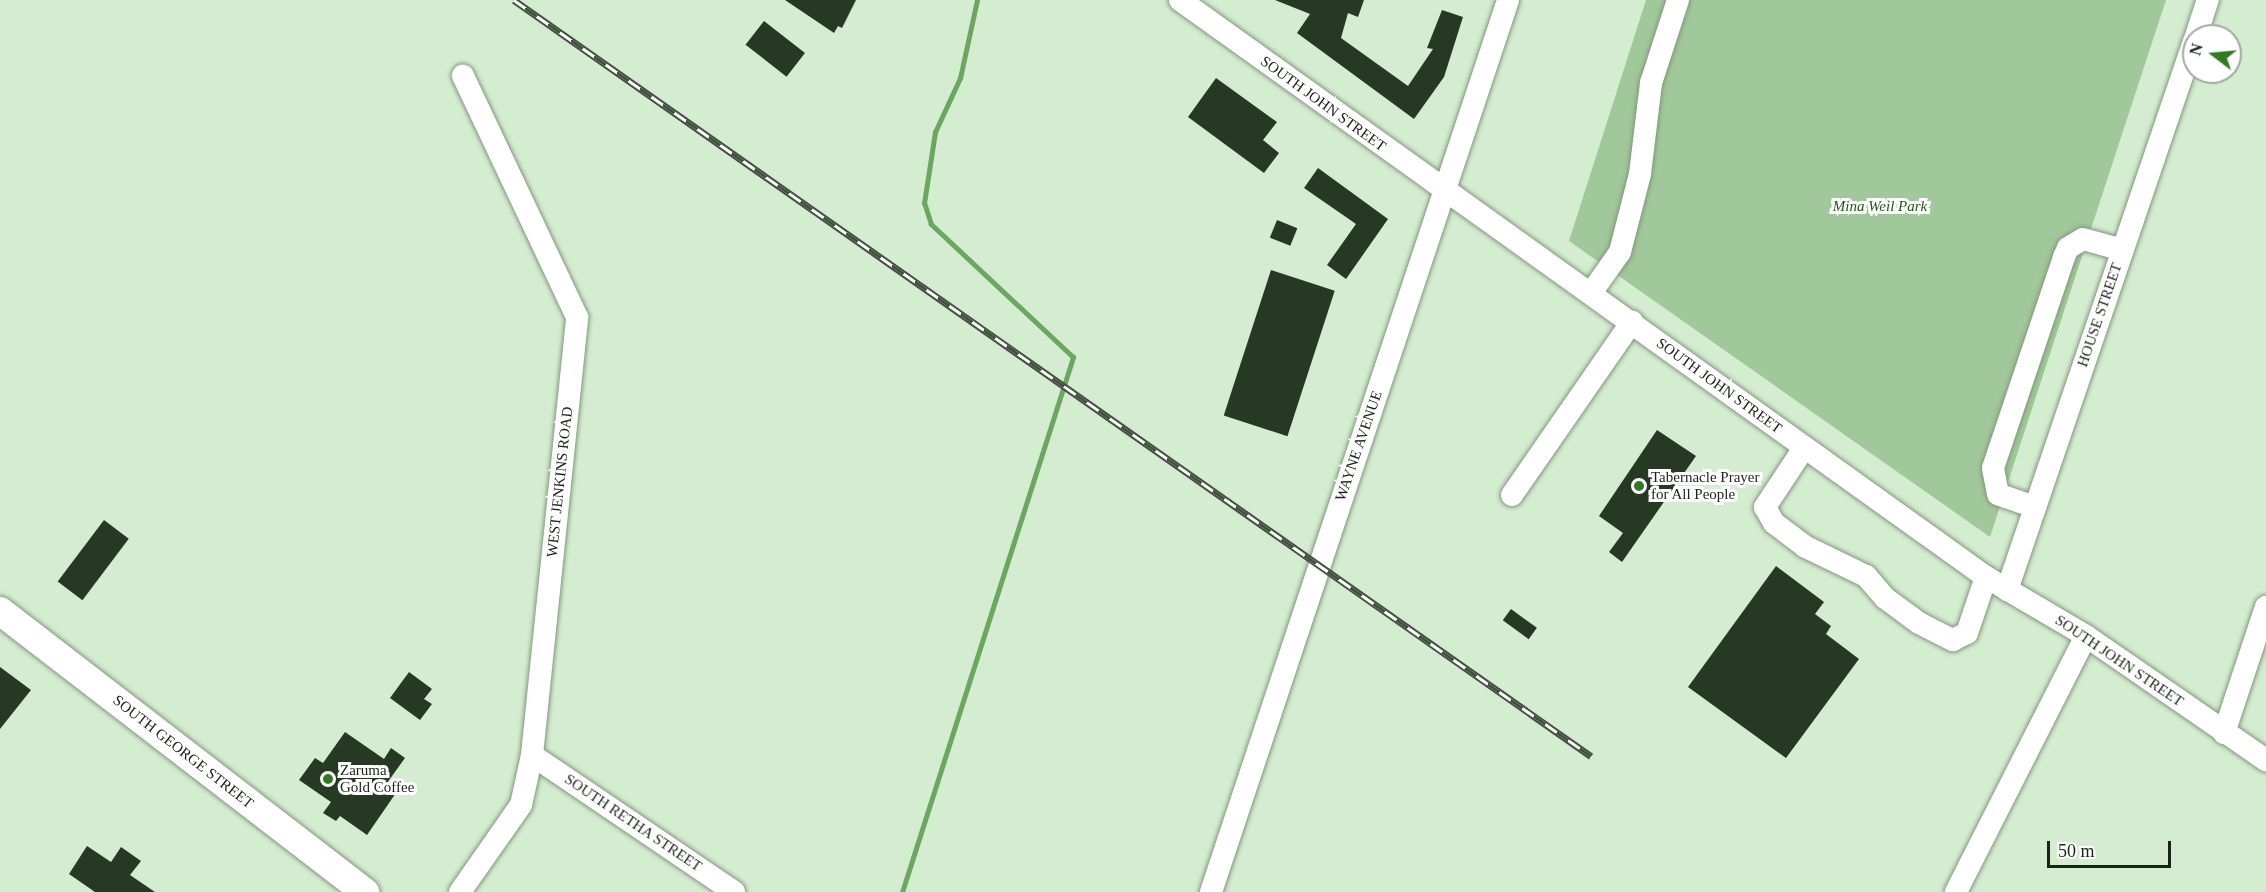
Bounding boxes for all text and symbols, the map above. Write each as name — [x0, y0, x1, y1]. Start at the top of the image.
north arrow — [2182, 24, 2242, 84]
text: N — [2186, 42, 2206, 57]
street label: SOUTH JOHN STREET — [1257, 52, 1389, 156]
park label: Mina Weil Park — [1833, 198, 1927, 216]
street label: HOUSE STREET — [2074, 261, 2126, 369]
street label: SOUTH JOHN STREET — [1653, 334, 1785, 438]
street label: WAYNE AVENUE — [1332, 388, 1386, 504]
street label: WEST JENKINS ROAD — [543, 406, 577, 558]
place label: Tabernacle Prayer for All People — [1651, 468, 1759, 503]
marker: Tabernacle Prayer for All People — [1632, 479, 1646, 493]
street label: SOUTH JOHN STREET — [2051, 611, 2187, 711]
street label: SOUTH GEORGE STREET — [109, 692, 257, 812]
place label: Zaruma Gold Coffee — [340, 761, 414, 796]
street label: SOUTH RETHA STREET — [561, 770, 705, 876]
marker: Zaruma Gold Coffee — [321, 772, 335, 786]
scale bar — [2050, 829, 2174, 867]
text: 50 m — [2058, 841, 2095, 861]

